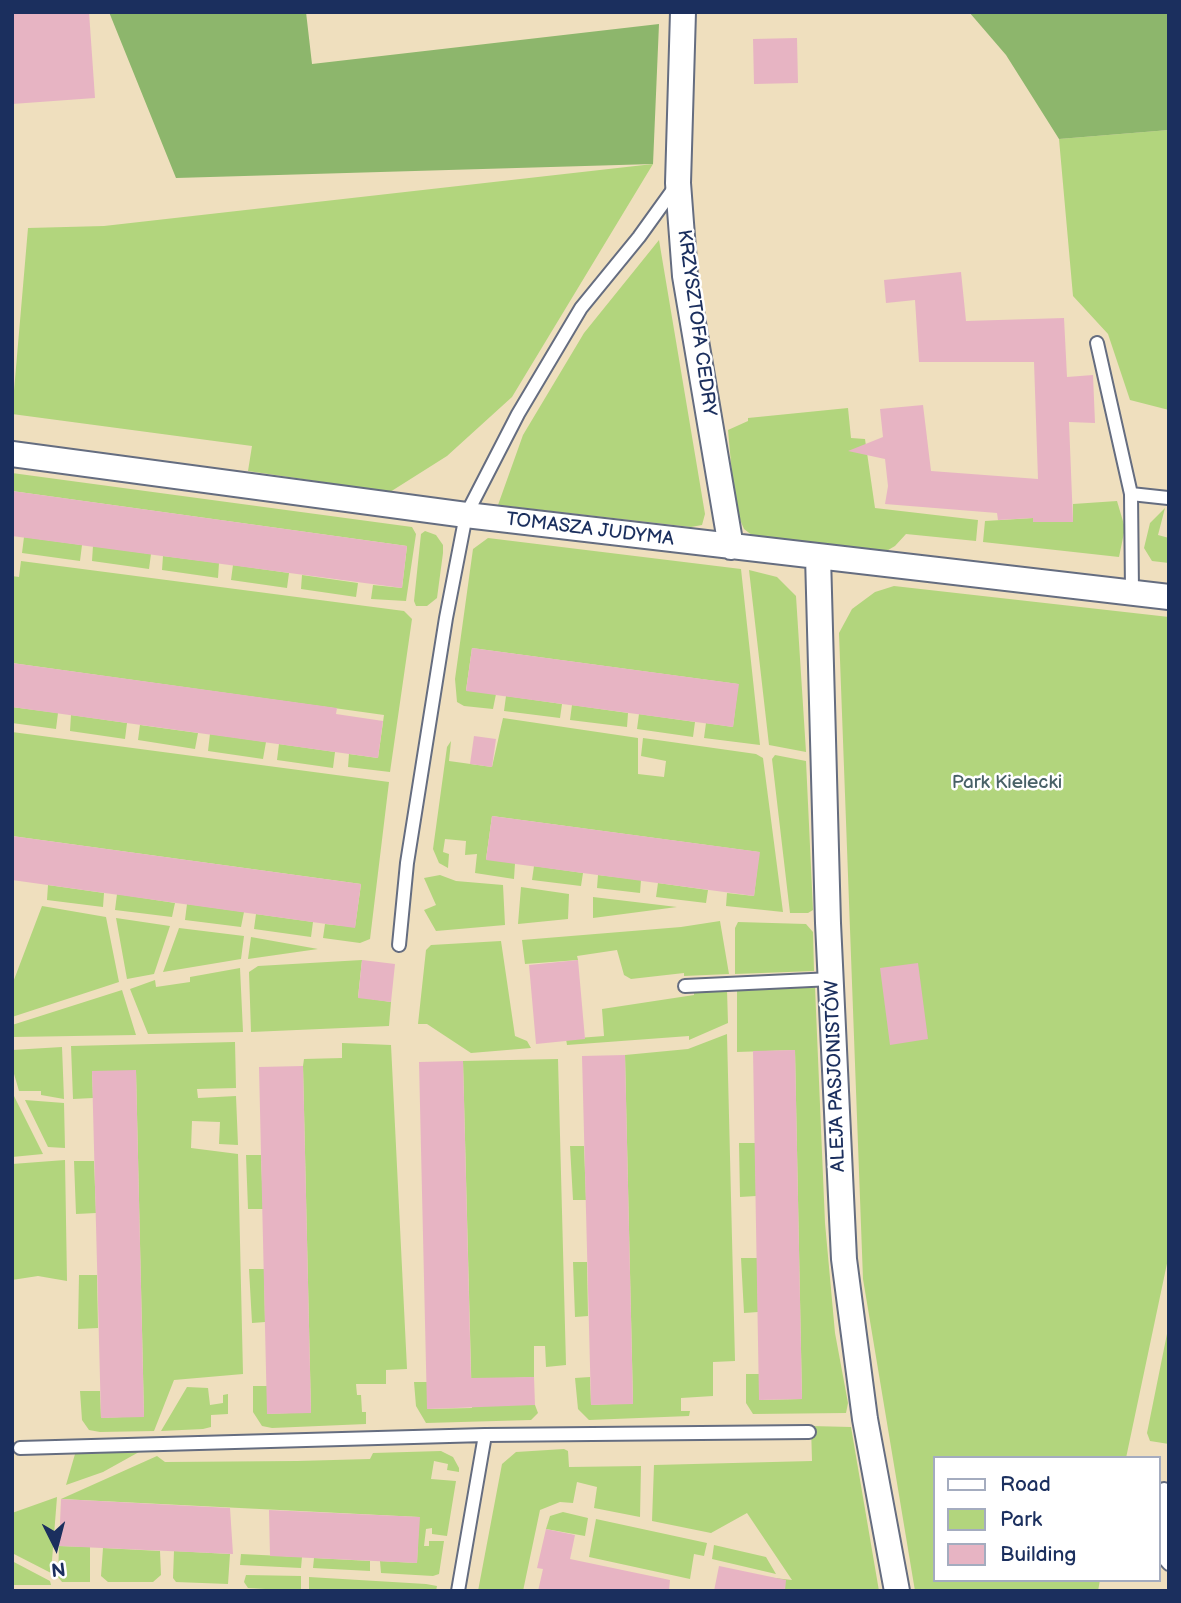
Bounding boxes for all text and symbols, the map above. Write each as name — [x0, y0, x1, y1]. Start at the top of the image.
street label: KRZYSZTOFA CEDRY — [672, 228, 720, 418]
street label: TOMASZA JUDYMA — [505, 508, 675, 552]
park label: Park Kielecki — [952, 772, 1062, 794]
street label: ALEJA PASJONISTÓW — [821, 980, 851, 1172]
legend — [932, 1456, 1160, 1582]
text: Road — [1000, 1472, 1051, 1497]
text: Park — [1000, 1507, 1042, 1532]
north arrow — [21, 1512, 91, 1582]
text: Building — [1000, 1542, 1076, 1567]
text: N — [50, 1556, 67, 1581]

